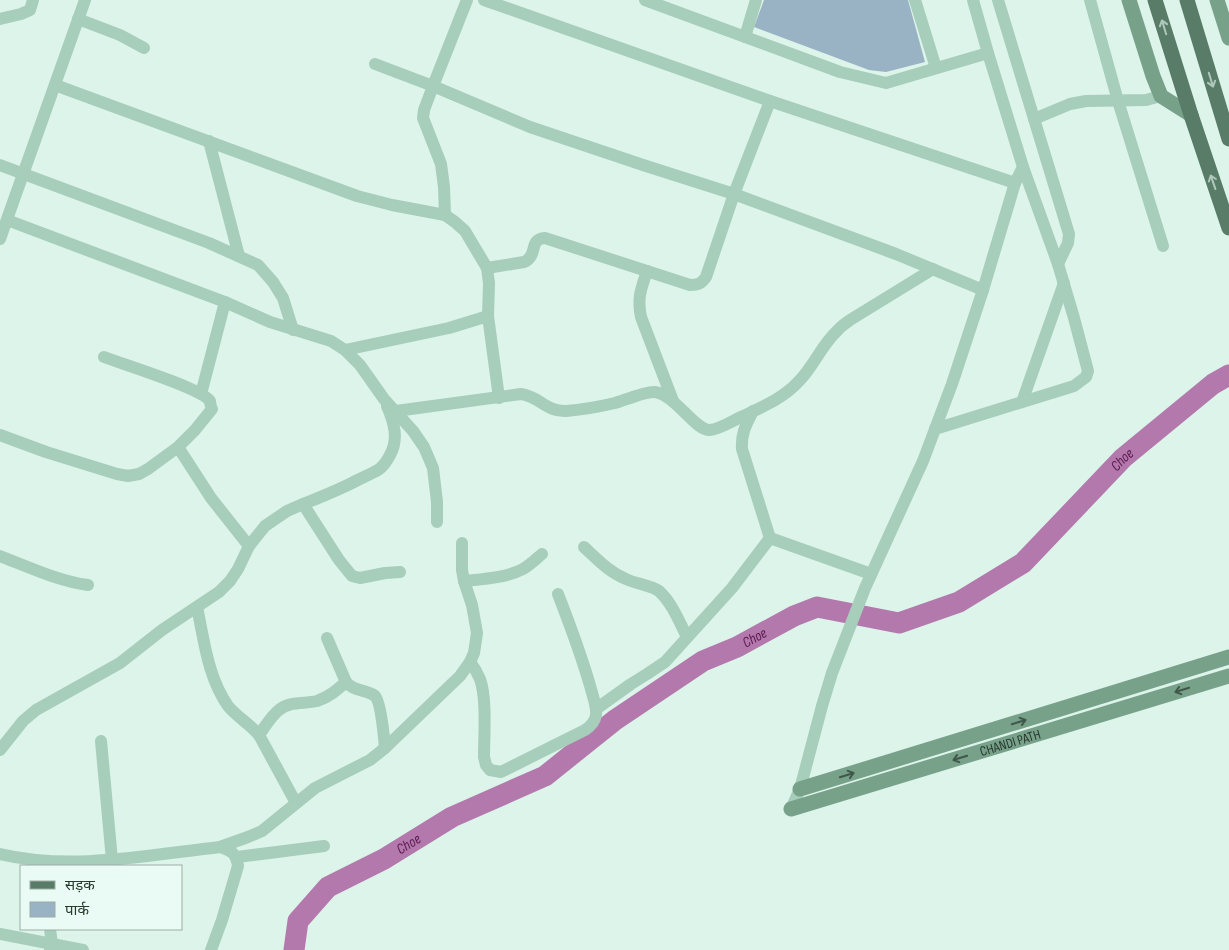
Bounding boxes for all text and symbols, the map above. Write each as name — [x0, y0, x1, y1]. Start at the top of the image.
one-way arrow — [1158, 19, 1168, 35]
one-way arrow — [1207, 72, 1216, 88]
one-way arrow — [1208, 174, 1218, 190]
water label: Choe — [1106, 444, 1138, 475]
water label: Choe — [739, 623, 770, 652]
one-way arrow — [1175, 685, 1191, 695]
one-way arrow — [1010, 716, 1026, 726]
street label: CHANDI PATH — [978, 726, 1043, 760]
one-way arrow — [952, 753, 968, 763]
one-way arrow — [838, 769, 854, 779]
water label: Choe — [393, 829, 425, 859]
legend — [20, 865, 182, 930]
text: सड़क — [65, 876, 95, 895]
text: पार्क — [65, 901, 89, 920]

